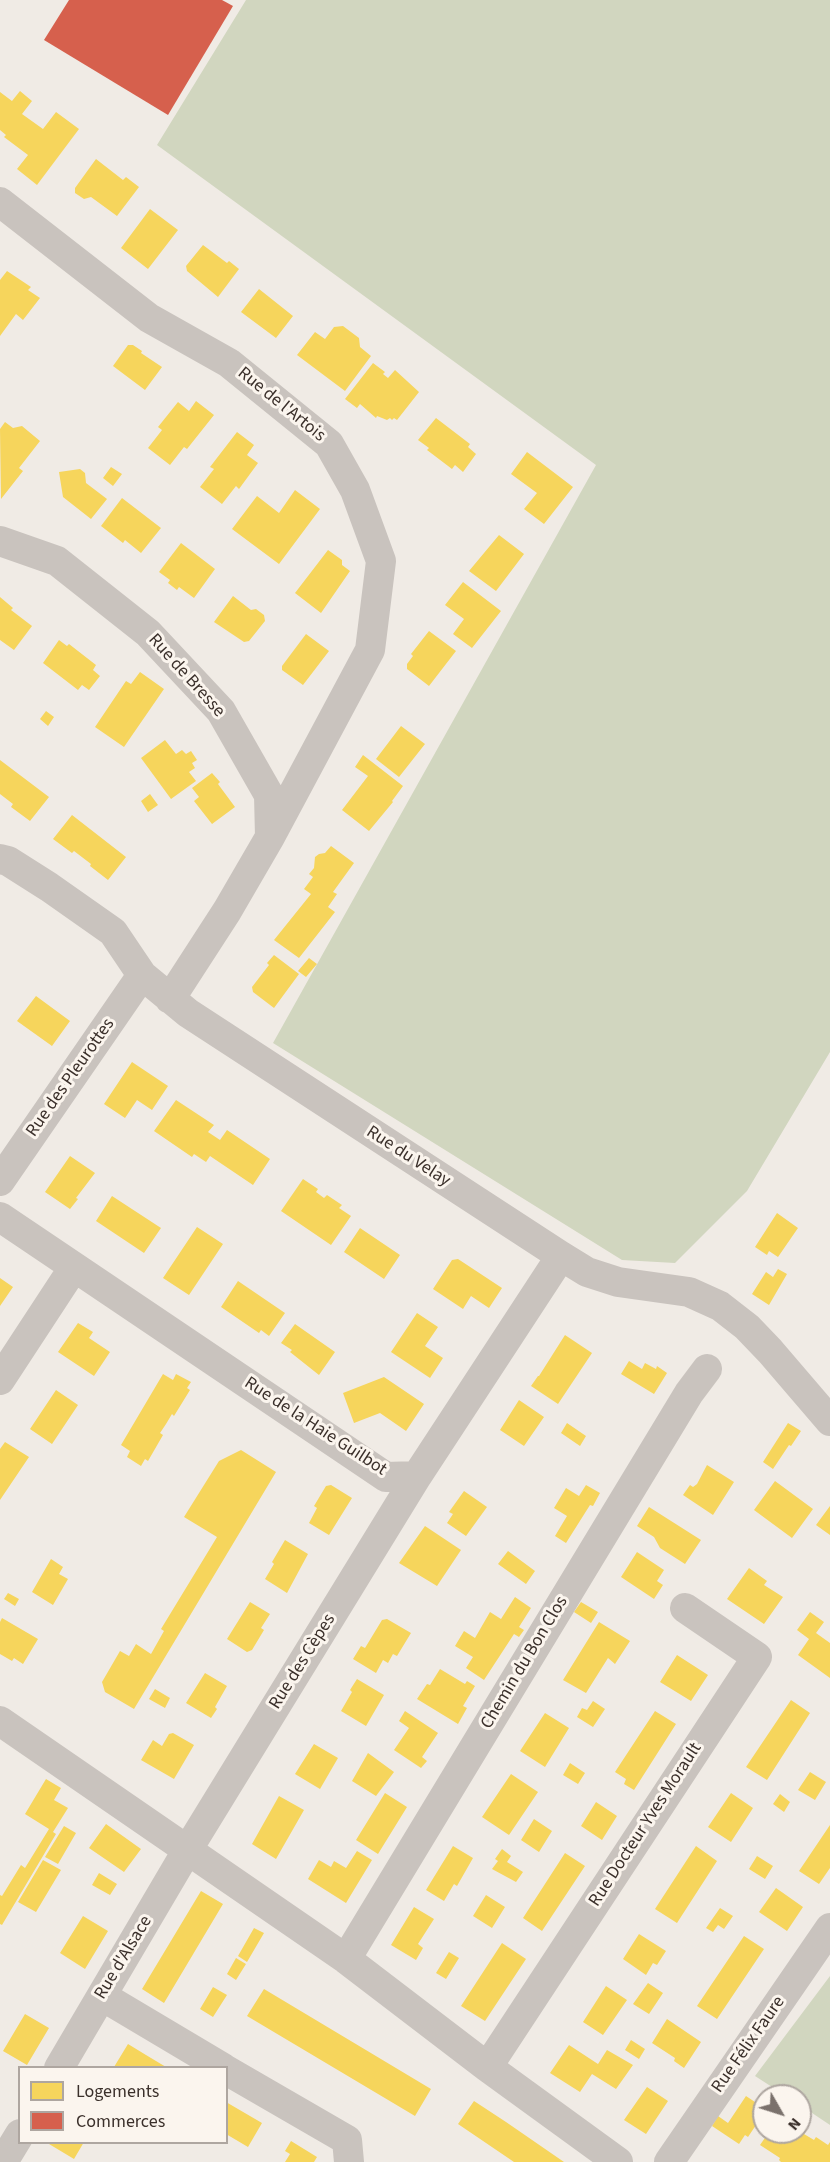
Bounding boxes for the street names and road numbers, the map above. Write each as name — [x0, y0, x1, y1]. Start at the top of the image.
street label: Rue de l'Artois — [233, 363, 329, 447]
street label: Rue de Bresse — [143, 630, 229, 722]
street label: Rue des Pleurottes — [22, 1015, 120, 1141]
street label: Rue du Velay — [362, 1122, 454, 1192]
street label: Rue de la Haie Guilbot — [240, 1373, 390, 1481]
street label: Chemin du Bon Clos — [477, 1593, 573, 1733]
street label: Rue des Cèpes — [265, 1610, 341, 1714]
street label: Rue Docteur Yves Morault — [585, 1739, 707, 1911]
street label: Rue d'Alsace — [91, 1912, 157, 2004]
street label: Rue Félix Faure — [708, 1993, 790, 2097]

